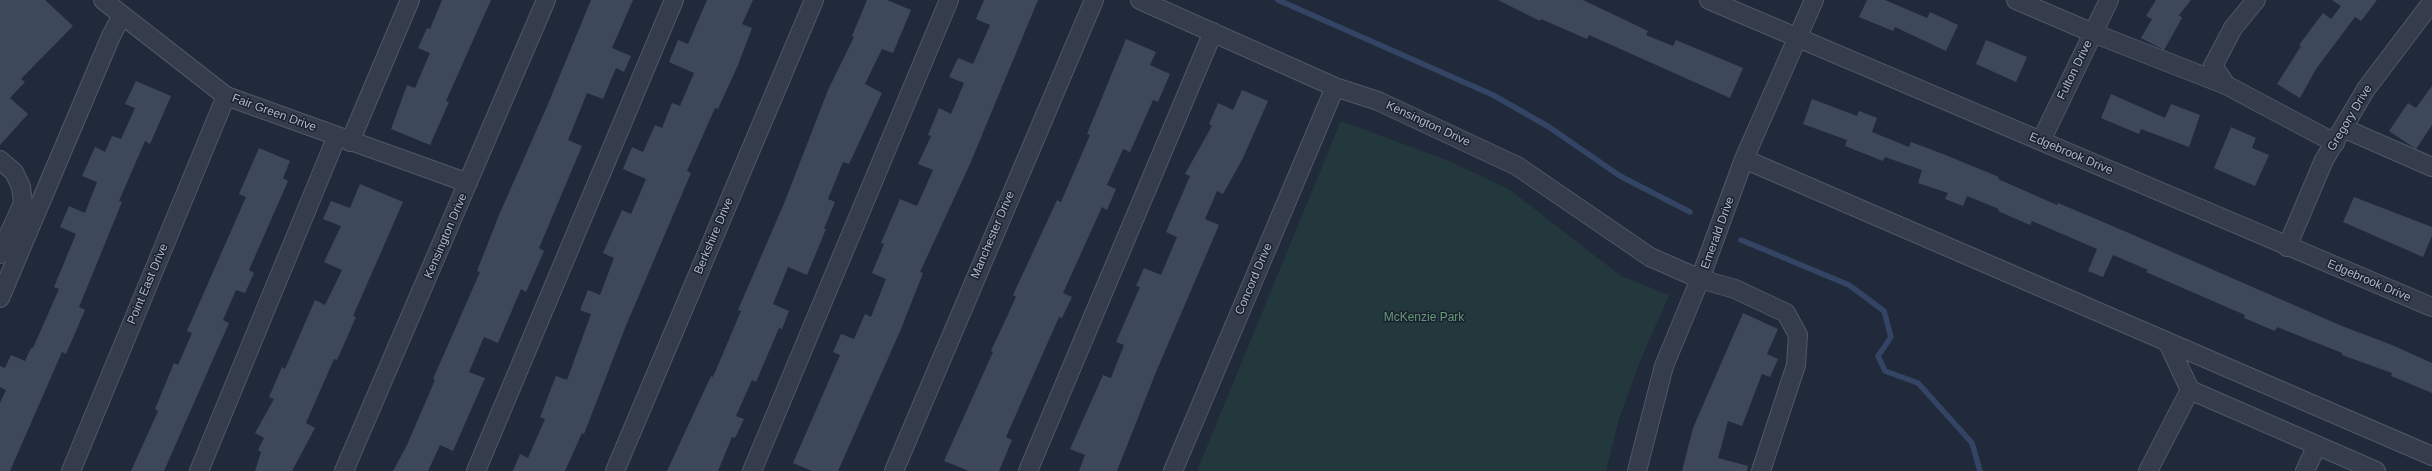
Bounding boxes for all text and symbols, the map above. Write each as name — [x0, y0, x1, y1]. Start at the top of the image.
street label: Fulton Drive — [2054, 38, 2096, 102]
street label: Gregory Drive — [2325, 82, 2375, 154]
street label: Fair Green Drive — [230, 91, 318, 135]
street label: Kensington Drive — [1384, 98, 1472, 150]
street label: Edgebrook Drive — [2027, 130, 2115, 178]
street label: Manchester Drive — [968, 189, 1018, 281]
street label: Kensington Drive — [422, 191, 470, 281]
street label: Berkshire Drive — [691, 195, 737, 277]
street label: Emerald Drive — [1698, 195, 1738, 271]
street label: Concord Drive — [1232, 241, 1276, 317]
street label: Point East Drive — [125, 242, 171, 326]
street label: Edgebrook Drive — [2325, 257, 2413, 305]
park label: McKenzie Park — [1384, 311, 1464, 325]

